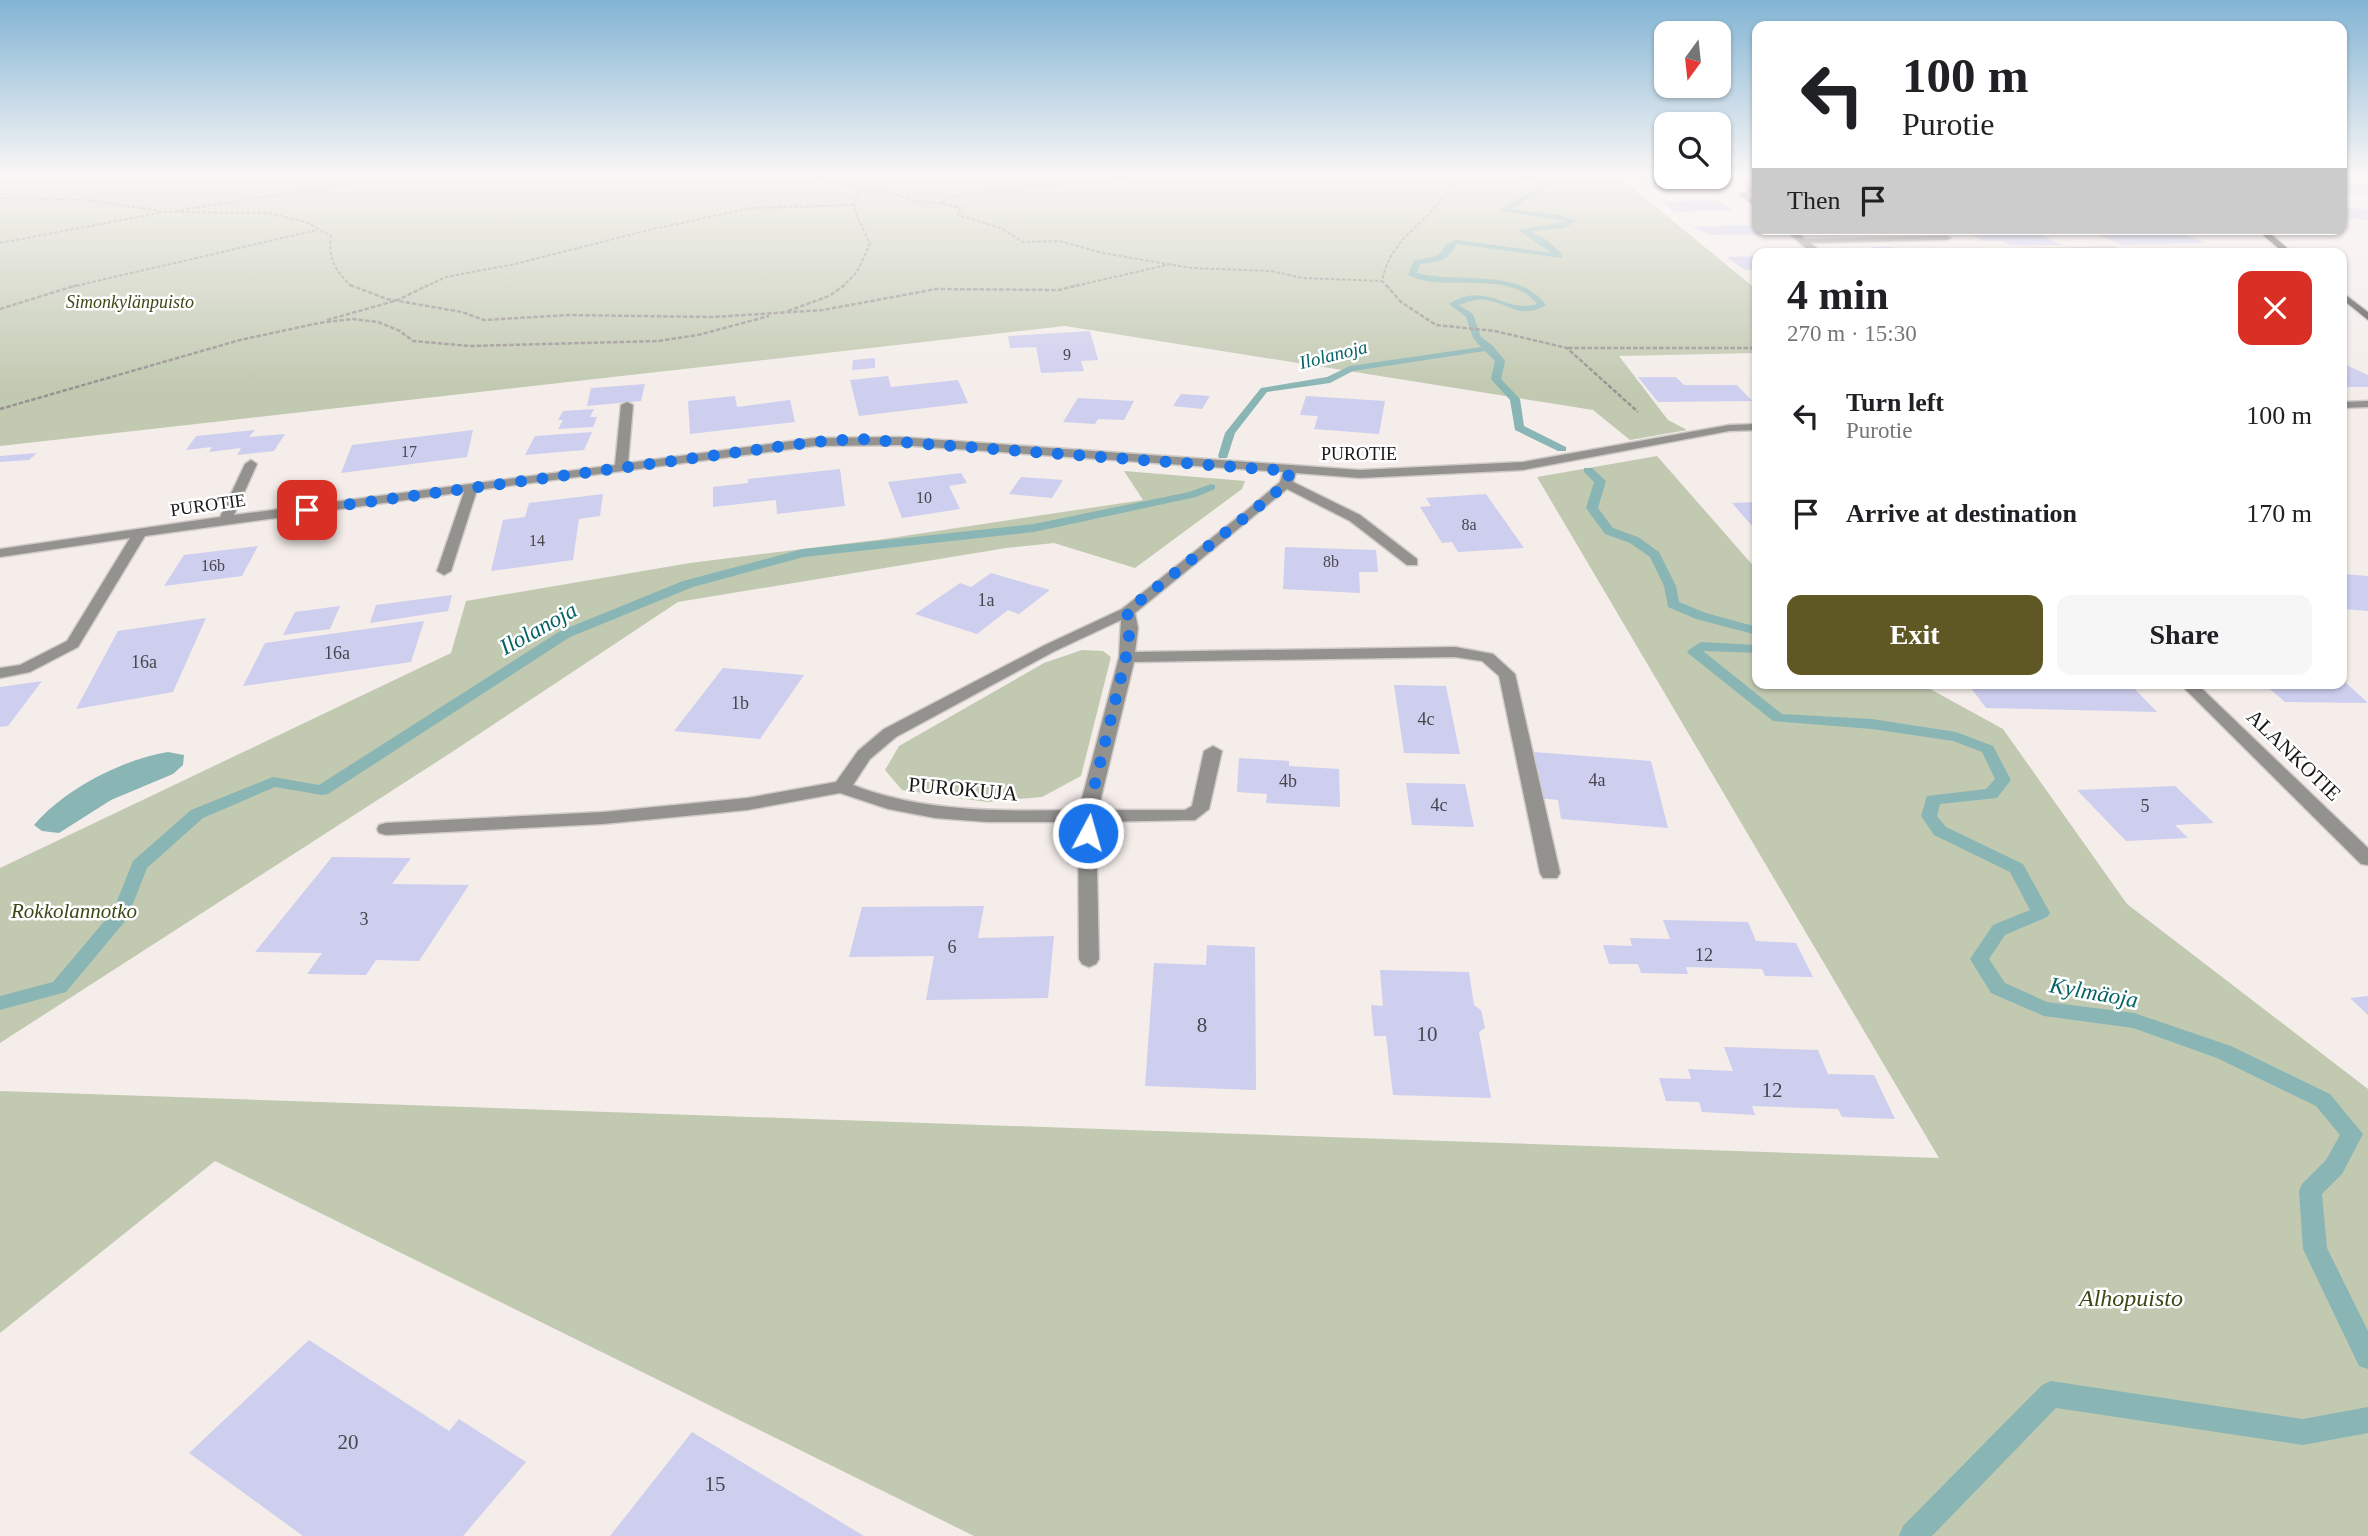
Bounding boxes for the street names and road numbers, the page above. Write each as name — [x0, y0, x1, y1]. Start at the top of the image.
street label: PUROTIE — [1321, 444, 1397, 464]
street label: PUROTIE — [169, 490, 247, 520]
street label: ALANKOTIE — [2242, 704, 2346, 806]
street label: PUROKUJA — [907, 772, 1020, 806]

